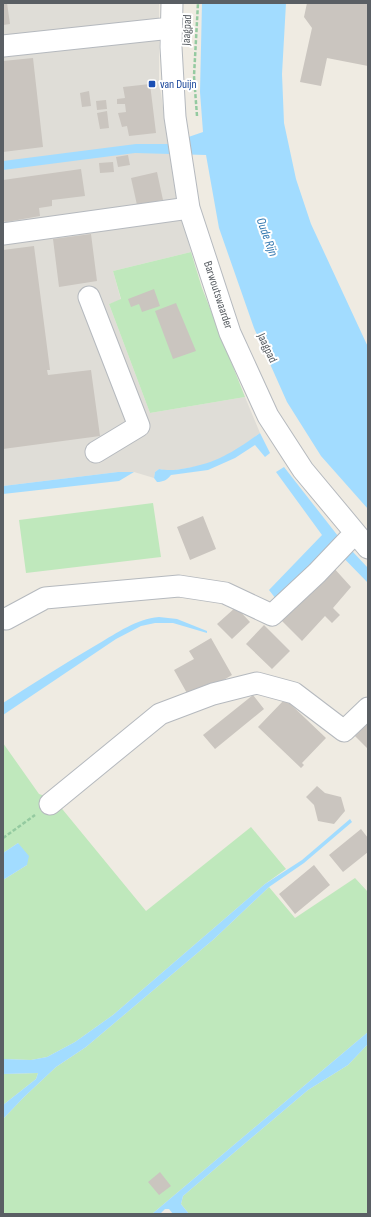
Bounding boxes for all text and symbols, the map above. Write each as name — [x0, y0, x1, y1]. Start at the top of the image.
street label: Jaagpad — [179, 14, 195, 47]
place label: van Duijn — [160, 77, 197, 92]
marker: van Duijn — [147, 79, 157, 89]
water label: Oude Rijn — [253, 215, 282, 259]
street label: Barwoutswaarder — [200, 259, 236, 331]
street label: Jaagpad — [253, 330, 280, 365]

